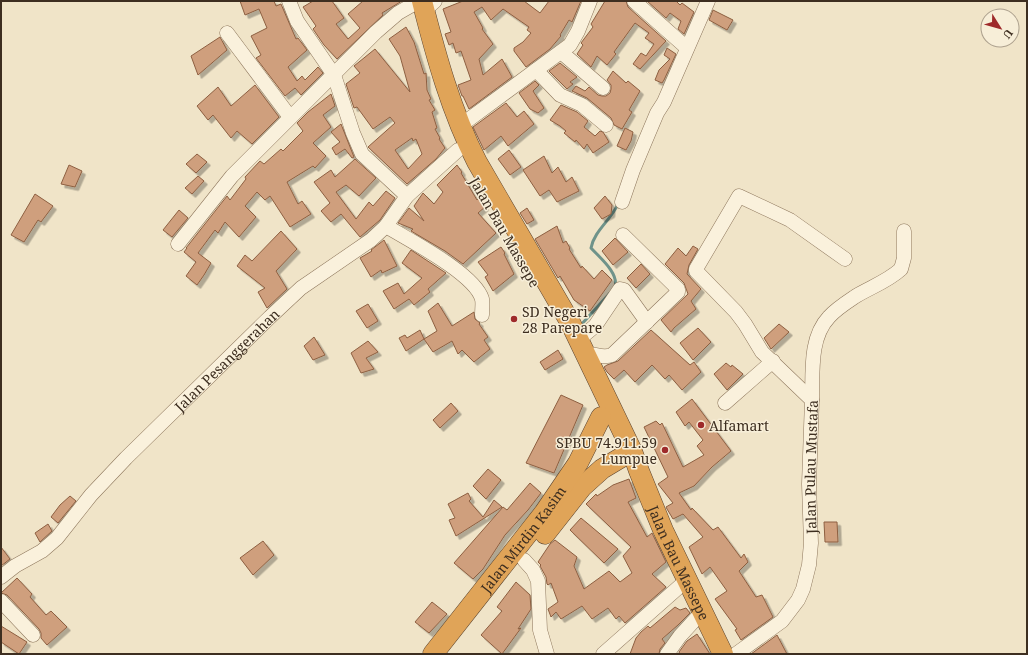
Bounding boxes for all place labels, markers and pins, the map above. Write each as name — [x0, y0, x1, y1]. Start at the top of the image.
place label: SD Negeri 28 Parepare — [522, 302, 602, 337]
marker: SD Negeri 28 Parepare — [509, 314, 519, 324]
place label: Alfamart — [709, 416, 769, 435]
marker: Alfamart — [696, 420, 706, 430]
place label: SPBU 74.911.59 Lumpue — [556, 433, 657, 468]
marker: SPBU 74.911.59 Lumpue — [660, 445, 670, 455]

